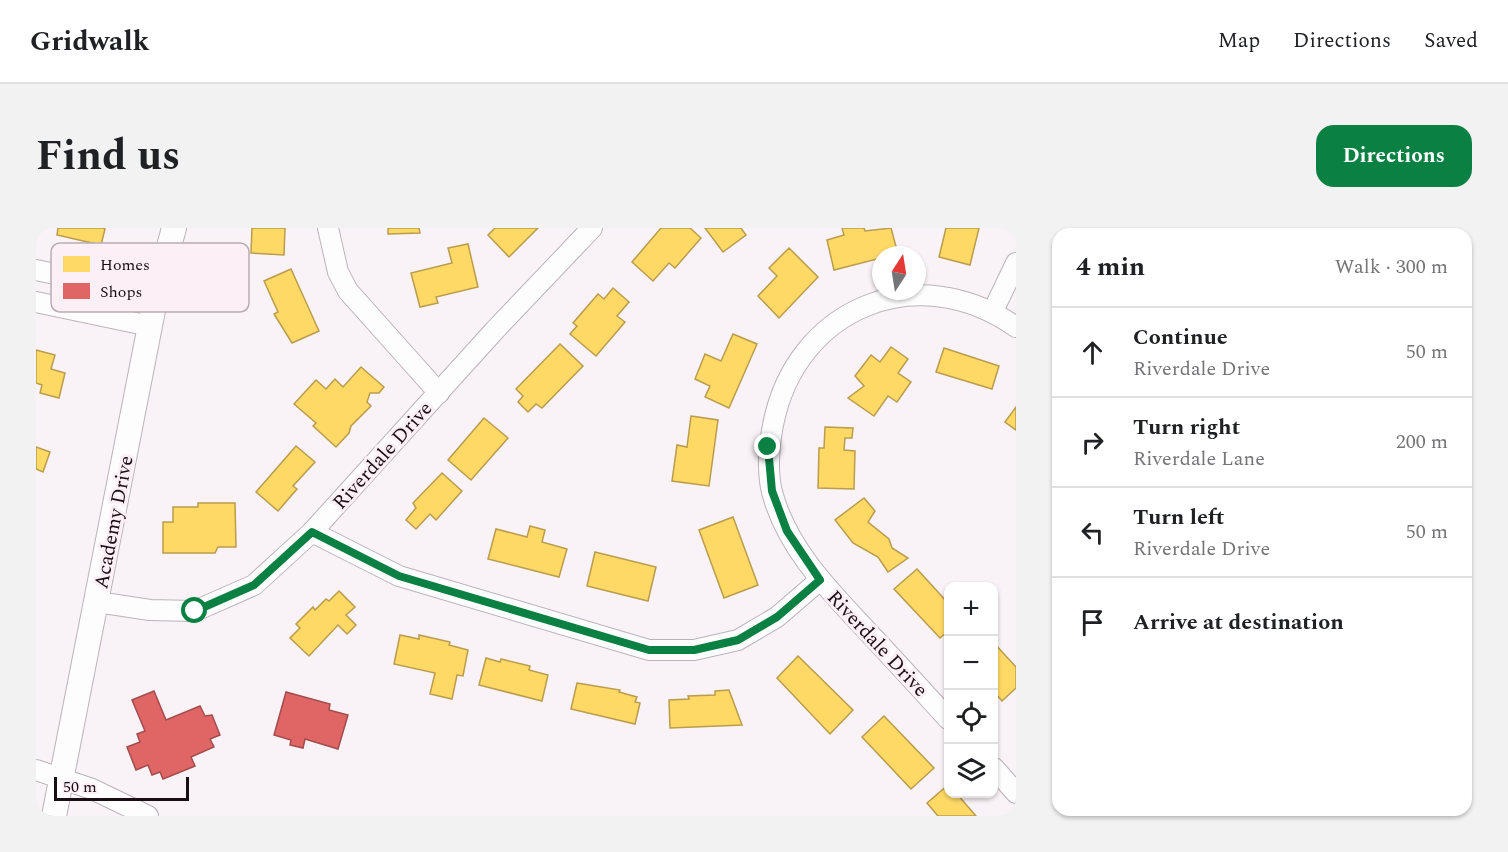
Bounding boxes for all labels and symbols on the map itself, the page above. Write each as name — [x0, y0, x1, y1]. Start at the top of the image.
legend — [51, 243, 249, 312]
north arrow — [872, 246, 926, 300]
text: Homes — [100, 253, 150, 277]
text: Shops — [100, 280, 142, 304]
street label: Riverdale Drive — [326, 395, 440, 517]
route end — [754, 433, 780, 459]
street label: Academy Drive — [86, 453, 142, 592]
street label: Riverdale Drive — [820, 583, 935, 704]
route start — [181, 597, 207, 623]
scale bar — [54, 774, 189, 802]

